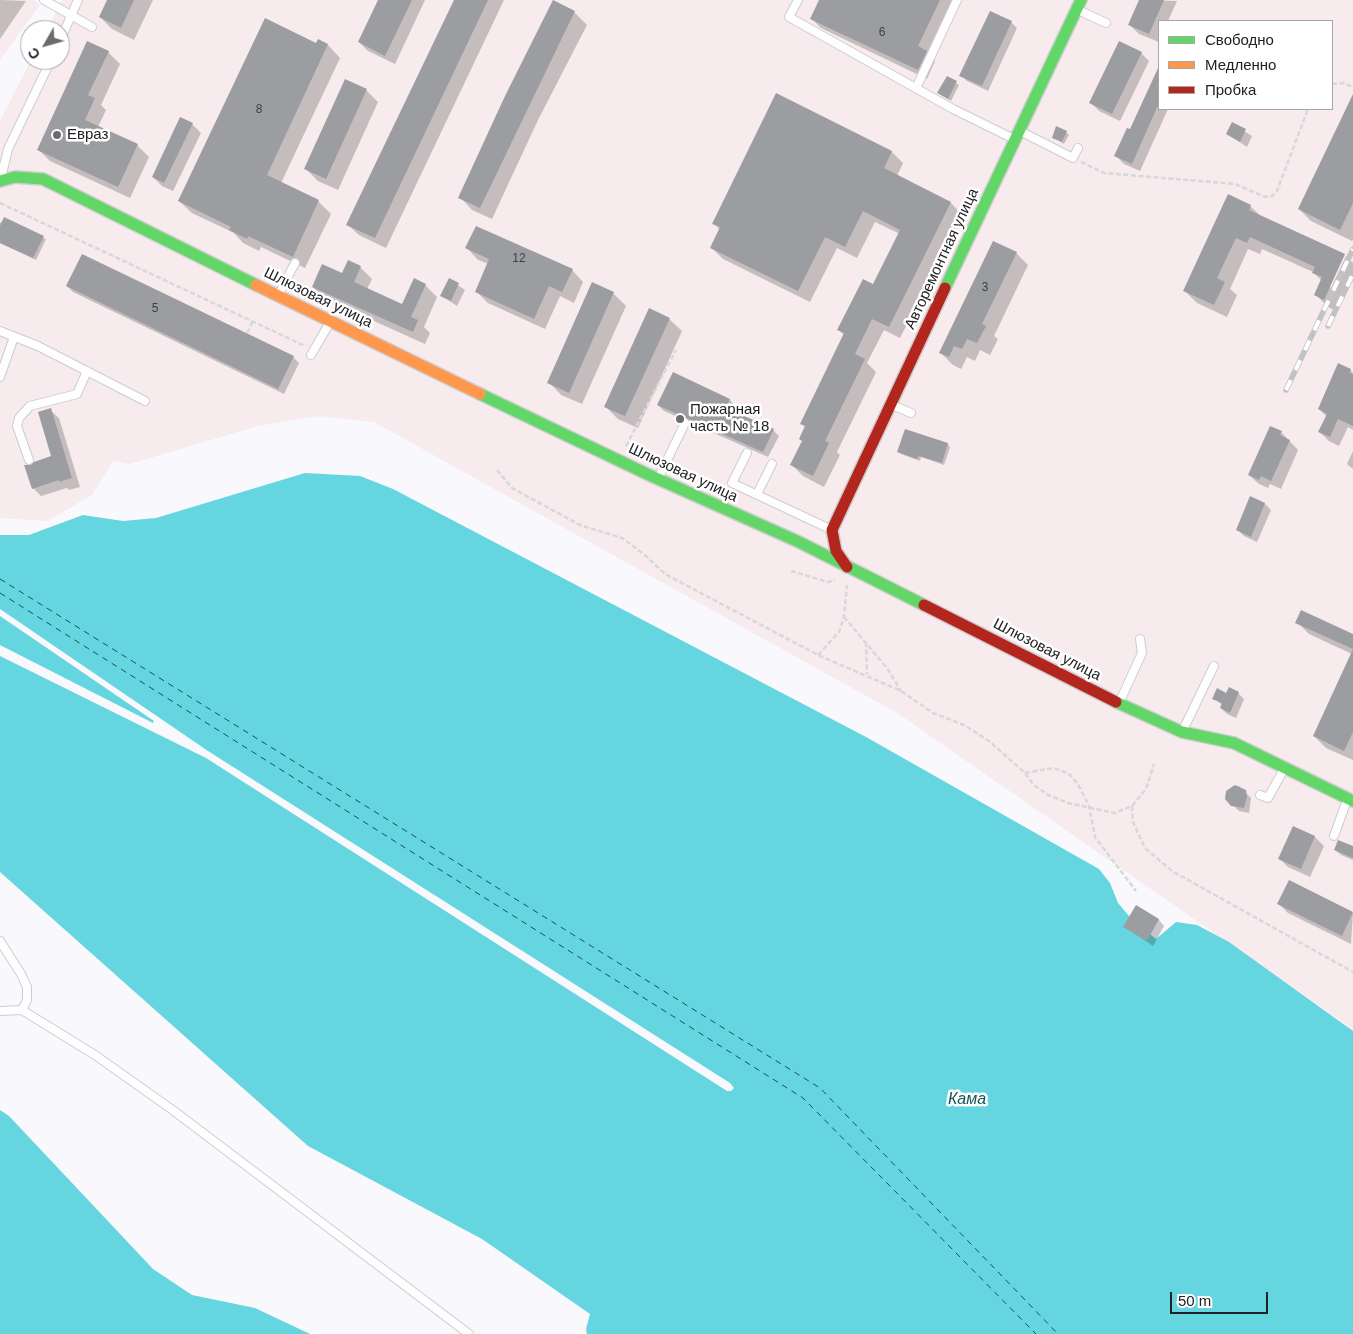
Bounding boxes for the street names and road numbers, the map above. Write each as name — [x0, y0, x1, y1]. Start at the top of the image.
street label: Авторемонтная улица — [901, 186, 983, 332]
street label: Шлюзовая улица — [261, 264, 375, 332]
street label: Шлюзовая улица — [626, 440, 740, 506]
street label: Шлюзовая улица — [990, 615, 1104, 685]

